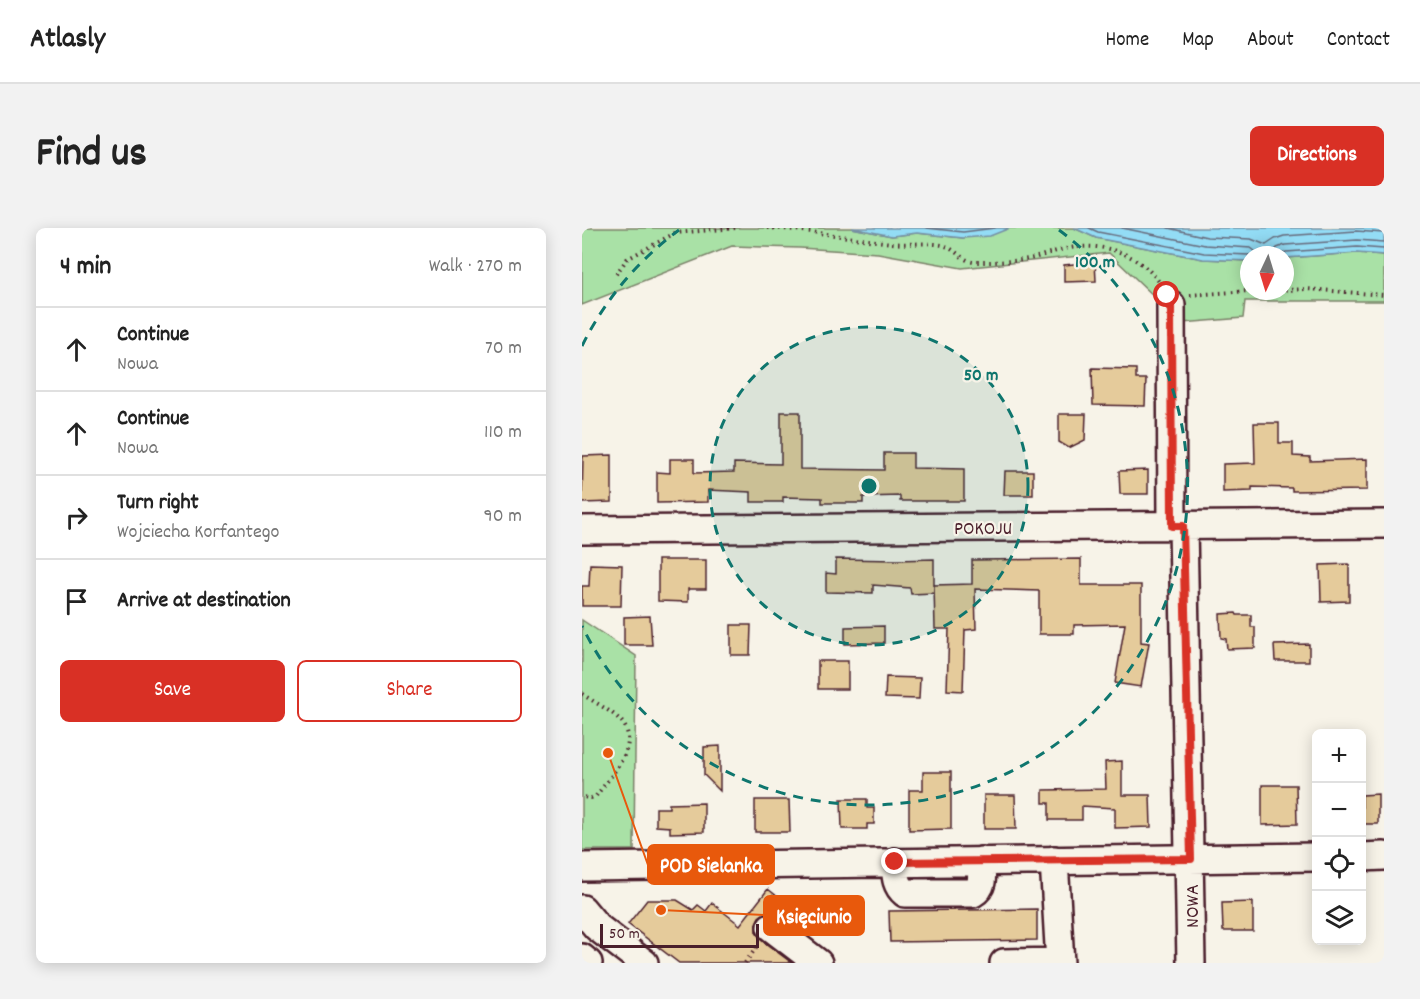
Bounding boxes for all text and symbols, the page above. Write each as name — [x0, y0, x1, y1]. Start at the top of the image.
text: Atlasly — [30, 21, 105, 61]
text: Home — [1105, 26, 1149, 56]
text: Map — [1182, 26, 1214, 56]
text: About — [1247, 26, 1294, 56]
text: Contact — [1327, 26, 1390, 56]
text: Find us — [36, 126, 147, 186]
button: Directions — [1250, 126, 1384, 186]
north arrow — [1240, 246, 1294, 300]
text: 4 min — [60, 249, 111, 286]
text: 100 m — [1075, 251, 1115, 276]
text: Walk · 270 m — [429, 253, 522, 281]
route start — [1153, 281, 1179, 307]
text: Continue — [117, 320, 189, 351]
icon: ahead — [60, 333, 93, 366]
text: 70 m — [485, 335, 522, 363]
text: Nowa — [117, 351, 158, 379]
text: 50 m — [964, 364, 998, 389]
text: Continue — [117, 404, 189, 435]
icon: ahead — [60, 417, 93, 450]
text: 110 m — [484, 419, 522, 447]
text: Nowa — [117, 435, 158, 463]
centre of rings — [859, 476, 879, 496]
text: Turn right — [117, 488, 199, 519]
icon: right — [60, 501, 93, 534]
text: 90 m — [484, 503, 522, 531]
street label: POKOJU — [954, 516, 1012, 544]
text: Wojciecha Korfantego — [117, 519, 279, 547]
icon: arrive — [60, 585, 93, 618]
text: Arrive at destination — [117, 586, 291, 617]
button: Save — [60, 660, 285, 722]
button: Share — [297, 660, 522, 722]
map controls — [1312, 729, 1366, 945]
button: + — [1312, 729, 1366, 783]
button: − — [1312, 783, 1366, 837]
button: locate — [1312, 837, 1366, 891]
callout: POD Sielanka — [648, 845, 774, 884]
route end — [881, 848, 907, 874]
text: POD Sielanka — [660, 853, 763, 883]
street label: NOWA — [1180, 884, 1208, 928]
button: layers — [1312, 891, 1366, 945]
callout: Księciunio — [764, 896, 864, 935]
text: Księciunio — [776, 904, 852, 934]
scale bar — [600, 921, 759, 948]
text: 50 m — [609, 923, 640, 946]

